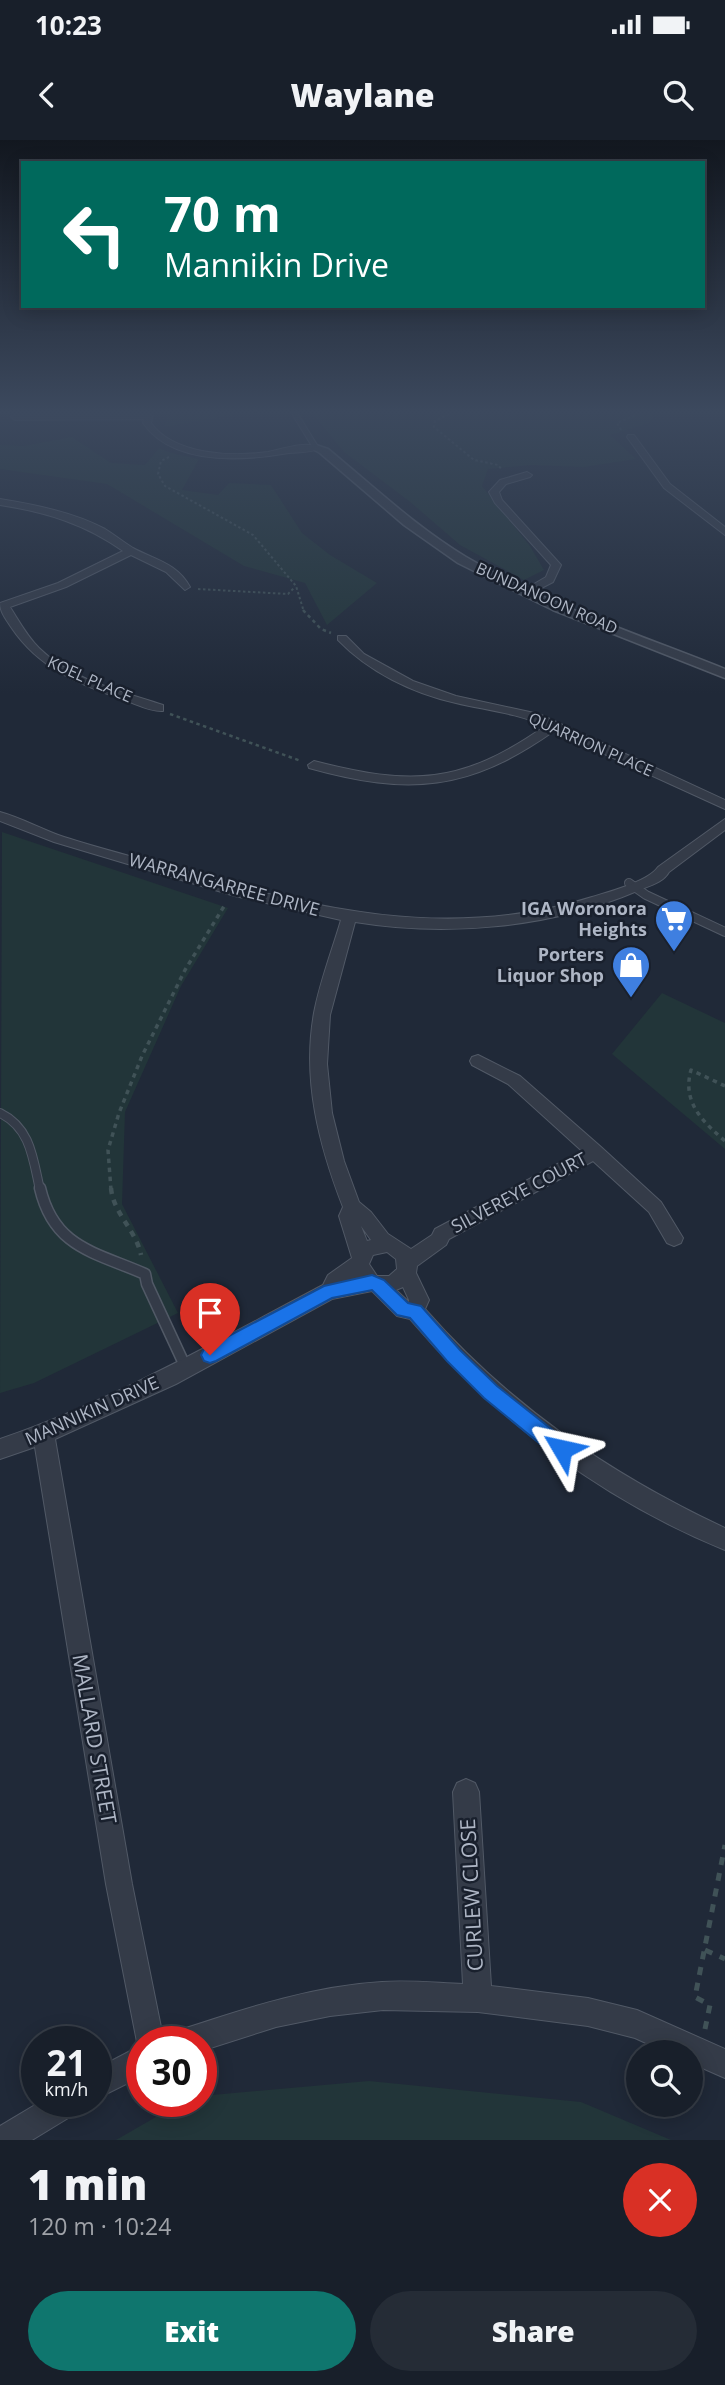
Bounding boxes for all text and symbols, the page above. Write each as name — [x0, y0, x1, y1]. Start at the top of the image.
text: 10:23 — [35, 7, 102, 43]
text: Waylane — [290, 73, 435, 116]
icon: back — [28, 76, 66, 114]
icon: search — [659, 76, 697, 114]
text: 70 m — [164, 180, 281, 246]
icon: left — [49, 189, 140, 280]
text: Mannikin Drive — [164, 243, 389, 286]
street label: BUNDANOON ROAD — [473, 557, 621, 639]
street label: KOEL PLACE — [44, 651, 136, 707]
street label: QUARRION PLACE — [525, 707, 657, 781]
street label: WARRANGARREE DRIVE — [126, 847, 322, 921]
place label: IGA Woronora Heights — [521, 896, 647, 941]
supermarket icon: IGA Woronora Heights — [653, 898, 695, 953]
place label: Porters Liquor Shop — [497, 942, 604, 987]
shop icon: Porters Liquor Shop — [610, 944, 652, 999]
street label: SILVEREYE COURT — [447, 1146, 591, 1238]
pin — [180, 1283, 240, 1355]
icon: arrive — [191, 1294, 229, 1332]
street label: MANNIKIN DRIVE — [21, 1370, 162, 1450]
position arrow — [525, 1412, 599, 1486]
street label: MALLARD STREET — [66, 1652, 124, 1826]
street label: CURLEW CLOSE — [453, 1818, 489, 1972]
speed limit sign: 30 — [126, 2026, 217, 2117]
text: 21 — [46, 2039, 87, 2086]
map controls — [626, 2040, 703, 2117]
button: search — [626, 2040, 703, 2117]
text: km/h — [45, 2077, 88, 2101]
text: 1 min — [28, 2155, 147, 2212]
button: close — [623, 2163, 697, 2237]
text: 120 m · 10:24 — [28, 2210, 171, 2242]
button: Exit — [28, 2291, 356, 2371]
button: Share — [370, 2291, 697, 2371]

